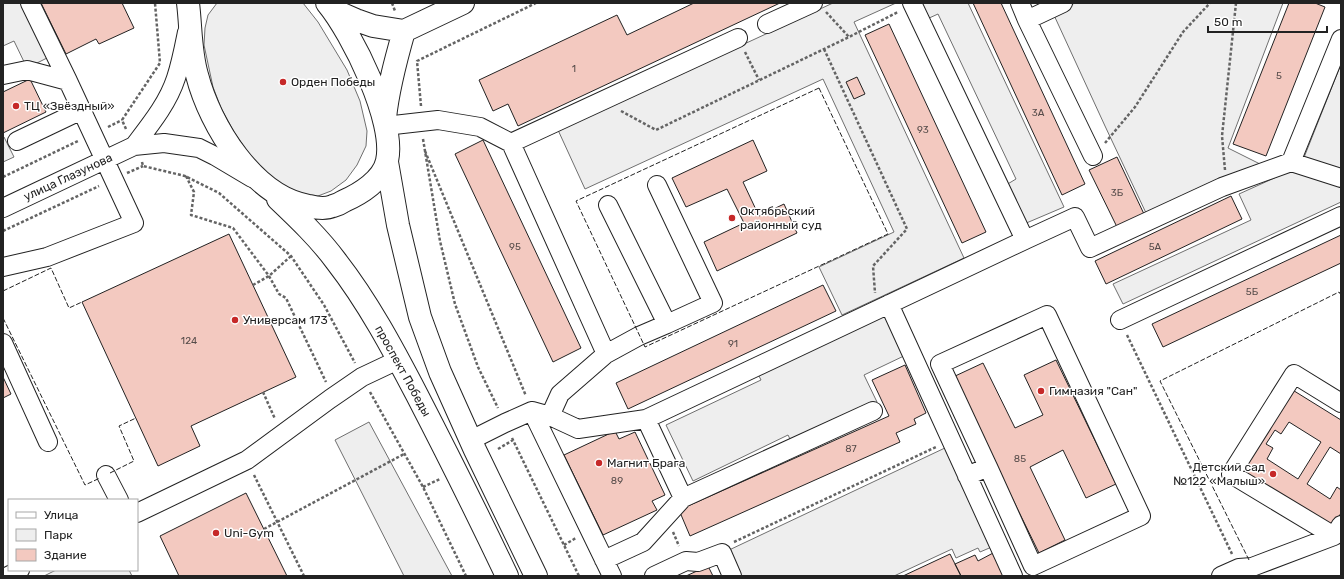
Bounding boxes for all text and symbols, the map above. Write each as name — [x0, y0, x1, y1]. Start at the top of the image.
scale bar — [1208, 8, 1327, 34]
text: 50 m — [1214, 15, 1242, 29]
house number: 1 — [572, 63, 576, 75]
house number: 5 — [1276, 70, 1282, 82]
place label: Орден Победы — [291, 75, 375, 89]
marker: Орден Победы — [278, 77, 288, 87]
place label: ТЦ «Звёздный» — [24, 99, 115, 113]
marker: ТЦ «Звёздный» — [11, 101, 21, 111]
house number: 3А — [1032, 107, 1045, 119]
house number: 93 — [917, 124, 929, 136]
street label: улица Глазунова — [21, 150, 115, 204]
house number: 3Б — [1111, 187, 1124, 199]
place label: Октябрьский районный суд — [740, 204, 822, 232]
marker: Октябрьский районный суд — [727, 213, 737, 223]
house number: 95 — [509, 241, 521, 253]
house number: 5А — [1149, 241, 1162, 253]
house number: 5Б — [1246, 286, 1259, 298]
place label: Универсам 173 — [243, 313, 328, 327]
marker: Универсам 173 — [230, 315, 240, 325]
street label: проспект Победы — [372, 323, 434, 419]
house number: 124 — [181, 335, 197, 347]
house number: 91 — [728, 338, 738, 350]
place label: Гимназия "Сан" — [1049, 384, 1137, 398]
marker: Гимназия "Сан" — [1036, 386, 1046, 396]
house number: 87 — [845, 443, 857, 455]
house number: 85 — [1014, 453, 1026, 465]
place label: Магнит Брага — [607, 456, 685, 470]
marker: Магнит Брага — [594, 458, 604, 468]
place label: Детский сад №122 «Малыш» — [1173, 460, 1265, 488]
marker: Детский сад №122 «Малыш» — [1268, 469, 1278, 479]
house number: 89 — [611, 475, 623, 487]
legend — [8, 499, 138, 571]
text: Улица — [44, 508, 78, 522]
place label: Uni-Gym — [224, 526, 274, 540]
text: Парк — [44, 528, 73, 542]
marker: Uni-Gym — [211, 528, 221, 538]
text: Здание — [44, 548, 87, 562]

